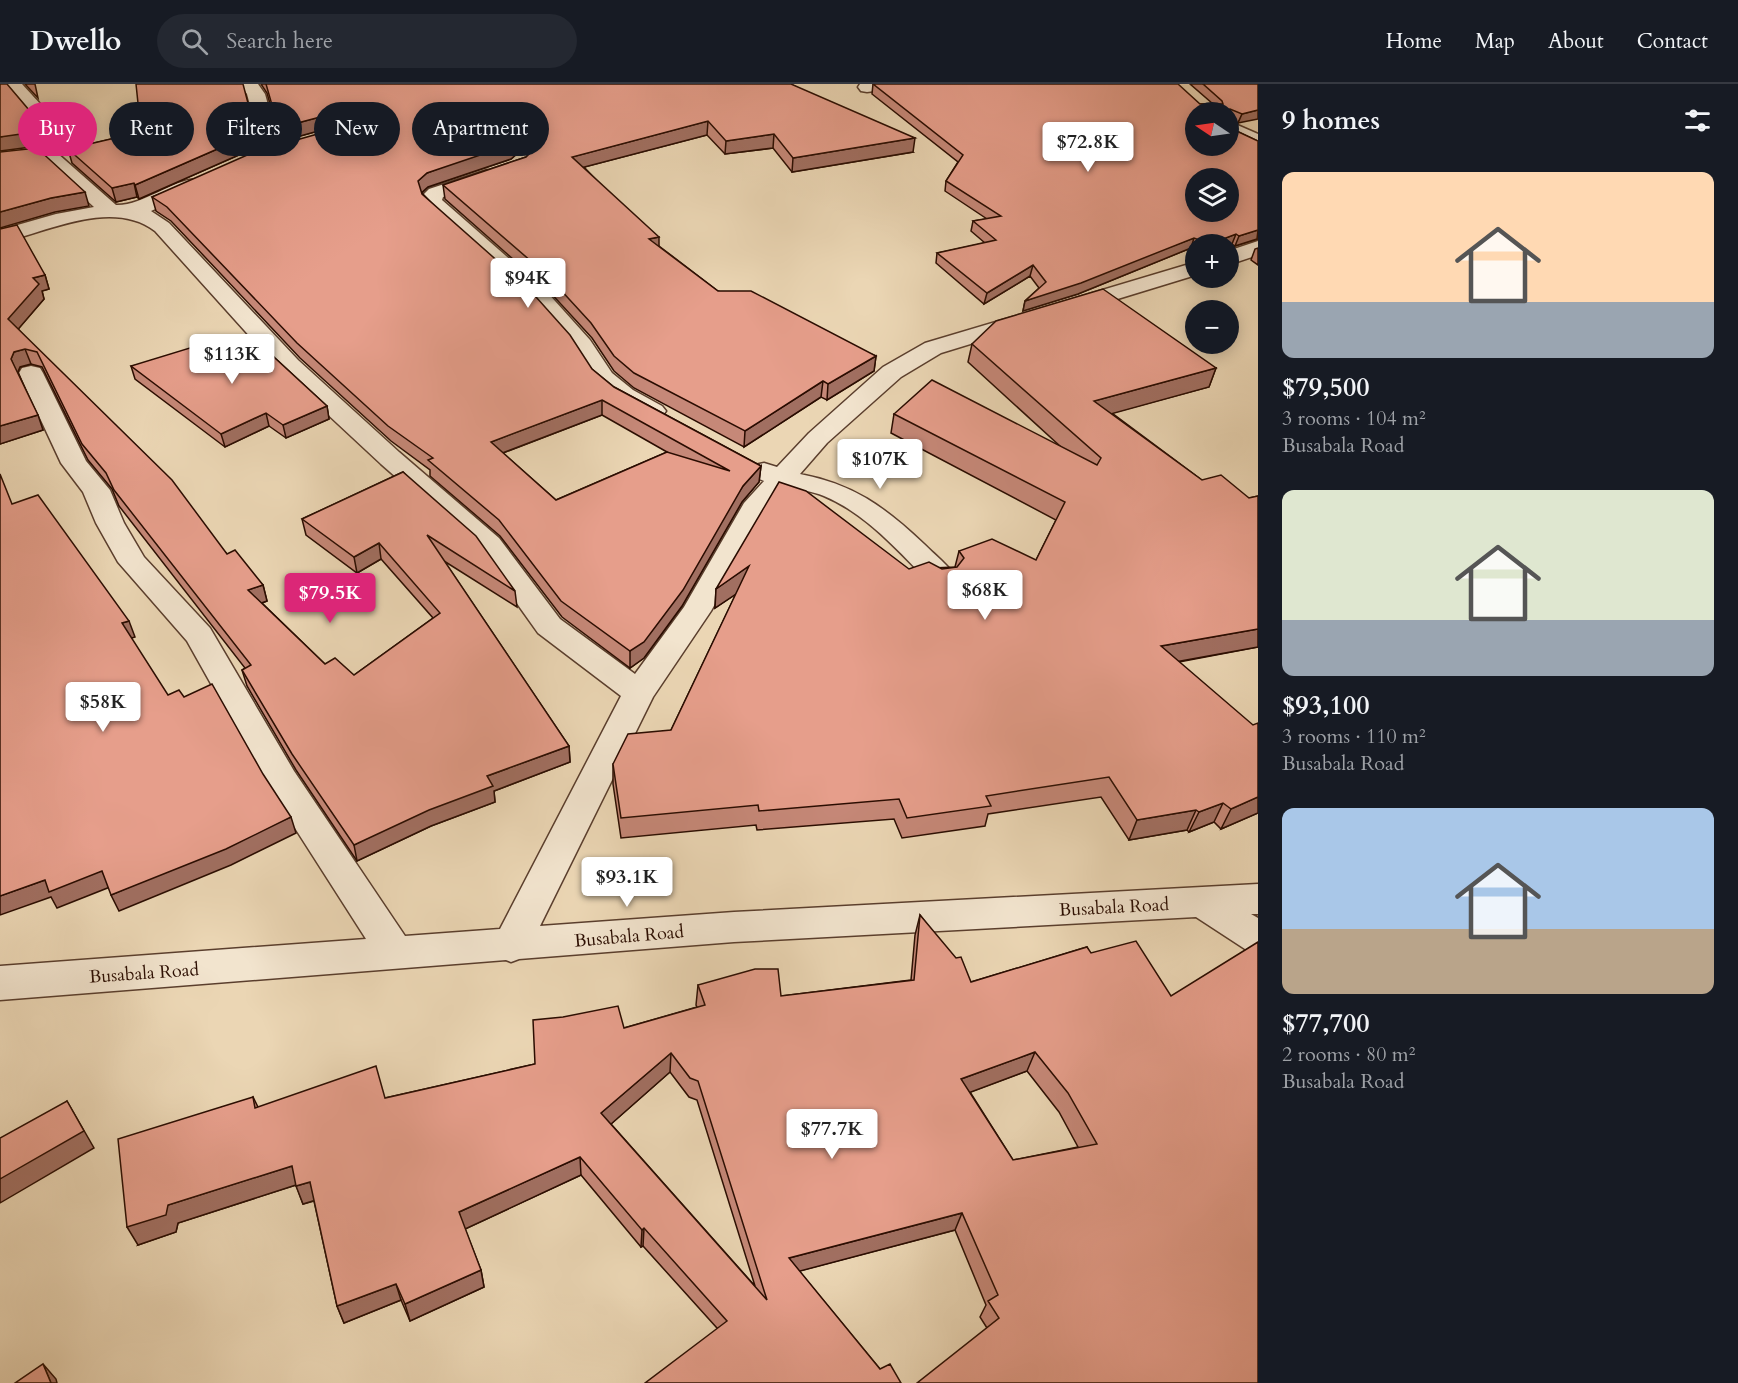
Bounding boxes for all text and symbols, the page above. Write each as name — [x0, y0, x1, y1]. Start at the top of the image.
search box — [157, 14, 577, 68]
text: Dwello — [30, 22, 121, 60]
icon: search — [178, 25, 211, 58]
text: Search here — [226, 26, 333, 56]
text: Home — [1386, 27, 1442, 56]
text: Map — [1475, 27, 1515, 56]
text: About — [1548, 27, 1604, 56]
text: Contact — [1637, 27, 1708, 56]
chip: Buy — [18, 102, 97, 156]
chip: Rent — [109, 102, 194, 156]
chip: Filters — [206, 102, 302, 156]
chip: New — [314, 102, 400, 156]
chip: Apartment — [412, 102, 549, 156]
north arrow — [1185, 102, 1239, 156]
map controls — [1185, 102, 1239, 354]
text: 9 homes — [1282, 103, 1380, 138]
icon: filters — [1681, 104, 1714, 137]
pin: $72.8K — [1039, 122, 1137, 173]
text: $72.8K — [1057, 128, 1119, 155]
button: layers — [1185, 168, 1239, 222]
icon: home — [1444, 211, 1552, 319]
button: + — [1185, 234, 1239, 288]
pin: $94K — [492, 258, 564, 309]
text: $94K — [505, 264, 551, 291]
button: − — [1185, 300, 1239, 354]
pin: $113K — [190, 334, 274, 385]
text: $113K — [203, 340, 261, 367]
text: $79,500 — [1282, 370, 1370, 405]
text: 3 rooms · 104 m² — [1282, 405, 1426, 432]
text: Busabala Road — [1282, 432, 1404, 459]
pin: $107K — [838, 439, 922, 490]
text: $107K — [851, 445, 909, 472]
icon: home — [1444, 529, 1552, 637]
pin: $68K — [949, 570, 1021, 621]
pin: $79.5K — [281, 573, 379, 624]
text: $68K — [962, 576, 1008, 603]
text: $79.5K — [299, 579, 361, 606]
pin: $58K — [67, 682, 139, 733]
text: $58K — [80, 688, 126, 715]
text: $93,100 — [1282, 688, 1370, 723]
text: 3 rooms · 110 m² — [1282, 723, 1426, 750]
text: Busabala Road — [1282, 750, 1404, 777]
icon: home — [1444, 847, 1552, 955]
pin: $93.1K — [578, 857, 676, 908]
text: $93.1K — [596, 863, 658, 890]
street label: Busabala Road — [1058, 892, 1170, 923]
street label: Busabala Road — [573, 919, 685, 954]
street label: Busabala Road — [88, 957, 200, 990]
text: $77,700 — [1282, 1006, 1370, 1041]
text: 2 rooms · 80 m² — [1282, 1041, 1415, 1068]
text: Busabala Road — [1282, 1068, 1404, 1095]
pin: $77.7K — [783, 1109, 881, 1160]
text: $77.7K — [801, 1115, 863, 1142]

